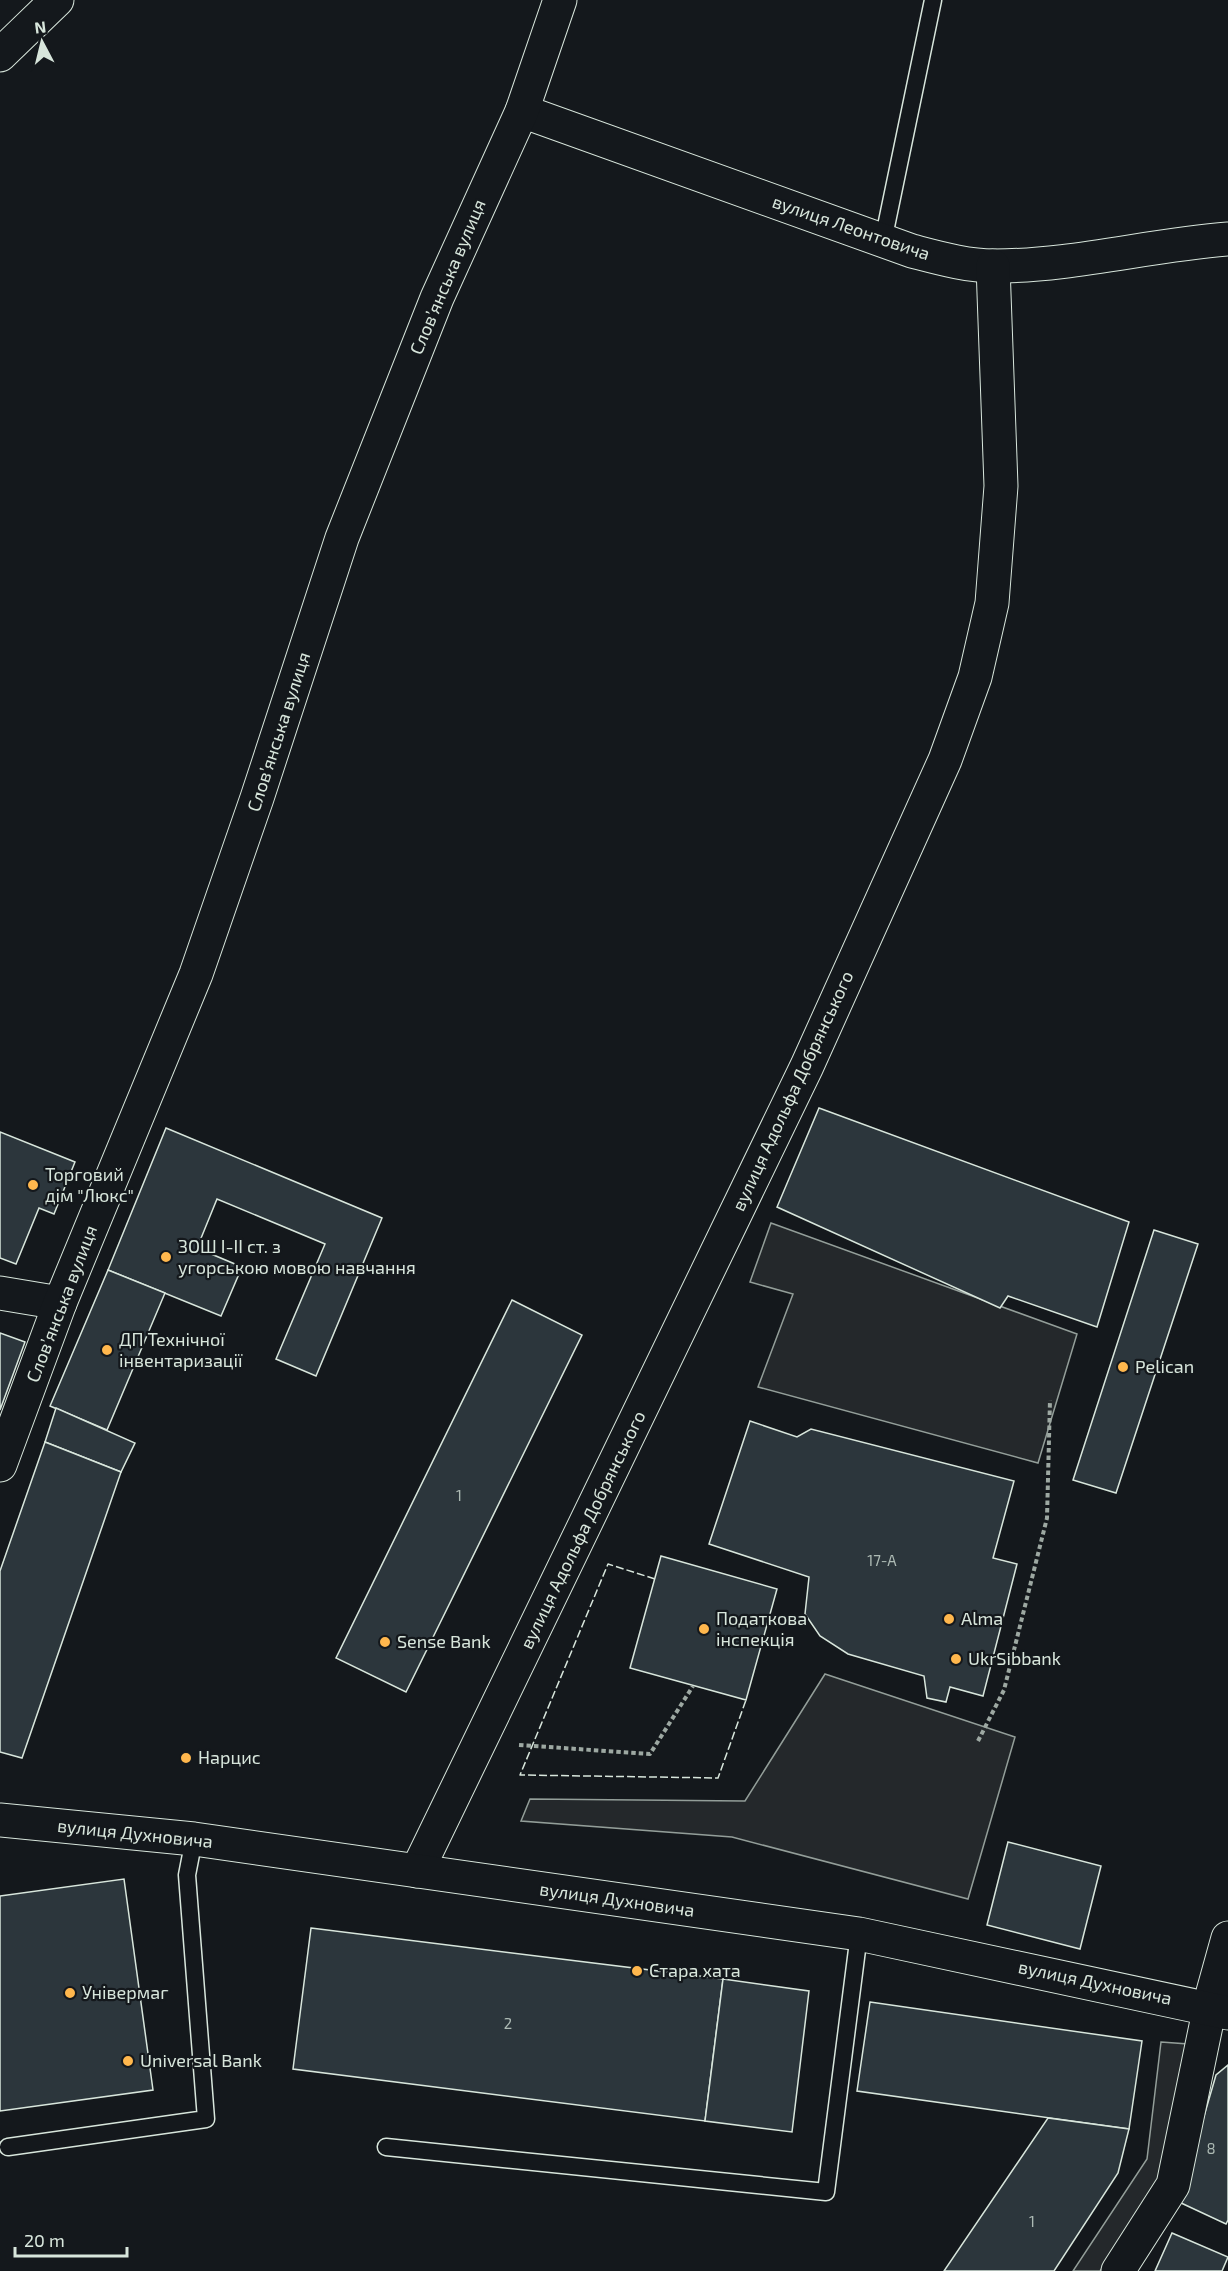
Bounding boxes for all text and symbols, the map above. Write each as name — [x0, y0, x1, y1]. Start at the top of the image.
north arrow — [12, 12, 72, 72]
text: N — [33, 16, 47, 37]
street label: вулиця Леонтовича — [770, 190, 933, 264]
street label: Словʼянська вулиця — [404, 196, 490, 358]
street label: Словʼянська вулиця — [242, 649, 314, 814]
street label: вулиця Адольфа Добрянського — [727, 967, 858, 1214]
place label: Торговий дім "Люкс" — [45, 1163, 134, 1206]
marker: Торговий дім "Люкс" — [26, 1178, 40, 1192]
street label: Словʼянська вулиця — [21, 1222, 101, 1385]
place label: ЗОШ І-ІІ ст. з угорською мовою навчання — [178, 1235, 416, 1278]
marker: ЗОШ І-ІІ ст. з угорською мовою навчання — [159, 1250, 173, 1264]
place label: ДП Технічної інвентаризації — [119, 1328, 243, 1371]
marker: ДП Технічної інвентаризації — [100, 1343, 114, 1357]
place label: Pelican — [1135, 1355, 1194, 1377]
marker: Pelican — [1116, 1360, 1130, 1374]
street label: вулиця Адольфа Добрянського — [515, 1407, 649, 1652]
house number: 1 — [456, 1486, 462, 1504]
house number: 17-А — [867, 1551, 897, 1569]
place label: Податкова інспекція — [716, 1607, 807, 1650]
place label: Alma — [961, 1607, 1003, 1629]
marker: Alma — [942, 1612, 956, 1626]
marker: Податкова інспекція — [697, 1622, 711, 1636]
place label: Sense Bank — [397, 1630, 491, 1652]
marker: Sense Bank — [378, 1635, 392, 1649]
place label: UkrSibbank — [968, 1647, 1061, 1669]
marker: UkrSibbank — [949, 1652, 963, 1666]
place label: Нарцис — [198, 1746, 261, 1768]
marker: Нарцис — [179, 1751, 193, 1765]
street label: вулиця Духновича — [56, 1814, 214, 1852]
street label: вулиця Духновича — [538, 1877, 696, 1921]
street label: вулиця Духновича — [1017, 1955, 1174, 2009]
place label: Стара хата — [649, 1959, 741, 1981]
marker: Стара хата — [630, 1964, 644, 1978]
place label: Універмаг — [82, 1981, 169, 2003]
marker: Універмаг — [63, 1986, 77, 2000]
house number: 2 — [504, 2014, 512, 2032]
place label: Universal Bank — [140, 2049, 262, 2071]
marker: Universal Bank — [121, 2054, 135, 2068]
house number: 8 — [1206, 2139, 1216, 2157]
house number: 1 — [1029, 2212, 1035, 2230]
scale bar — [15, 2220, 128, 2258]
text: 20 m — [24, 2229, 65, 2251]

